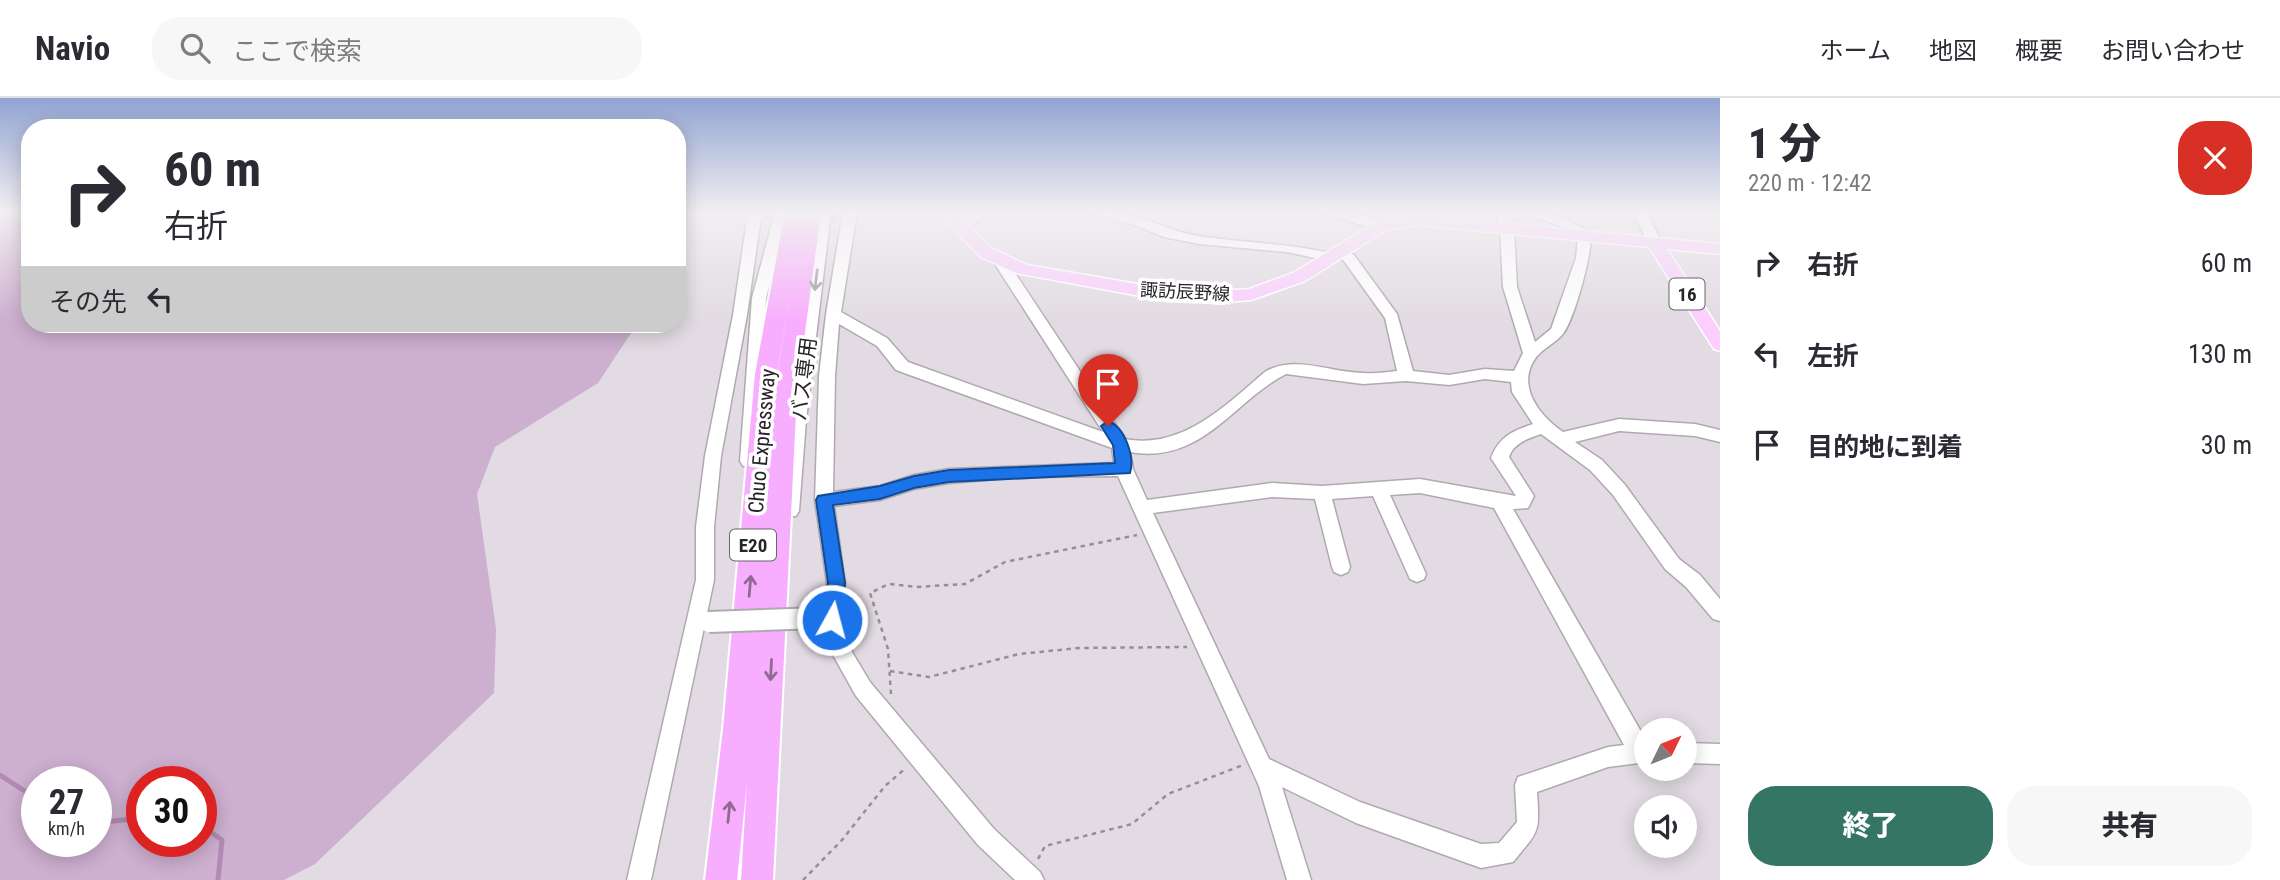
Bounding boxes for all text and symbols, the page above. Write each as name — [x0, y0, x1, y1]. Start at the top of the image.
search box — [152, 17, 642, 80]
text: Navio — [35, 29, 110, 68]
icon: search — [176, 29, 214, 67]
text: ここで検索 — [232, 36, 362, 66]
text: ホーム — [1820, 37, 1891, 65]
text: 地図 — [1929, 37, 1977, 65]
text: 概要 — [2015, 37, 2063, 65]
text: お問い合わせ — [2101, 37, 2245, 65]
text: 1 分 — [1748, 119, 1821, 168]
button: close — [2178, 121, 2252, 195]
text: 60 m — [164, 141, 261, 198]
icon: right — [49, 147, 140, 238]
text: 220 m · 12:42 — [1748, 170, 1872, 197]
text: 右折 — [164, 207, 228, 245]
icon: right — [1748, 244, 1786, 282]
text: 60 m — [2201, 248, 2252, 278]
text: 右折 — [1807, 250, 1859, 280]
one-way arrow — [810, 268, 823, 291]
road number: 16 — [1670, 278, 1704, 310]
street label: 諏訪辰野線 — [1140, 279, 1231, 304]
icon: left — [141, 280, 179, 318]
text: その先 — [49, 287, 127, 317]
icon: left — [1748, 335, 1786, 373]
street label: バス専用 — [787, 336, 821, 422]
text: 130 m — [2188, 339, 2252, 369]
text: 左折 — [1807, 341, 1859, 371]
pin — [1078, 354, 1138, 426]
icon: arrive — [1089, 365, 1127, 403]
street label: Chuo Expressway — [744, 367, 780, 514]
icon: arrive — [1748, 426, 1786, 464]
text: 30 m — [2201, 430, 2252, 460]
text: 目的地に到着 — [1807, 432, 1963, 462]
road number: E20 — [730, 530, 776, 560]
one-way arrow — [744, 575, 757, 597]
position arrow — [795, 583, 869, 657]
one-way arrow — [764, 658, 777, 681]
north arrow — [1634, 718, 1698, 780]
map controls — [1634, 718, 1697, 858]
speed limit sign: 30 — [126, 766, 217, 857]
text: 27 — [49, 782, 84, 823]
button: 終了 — [1748, 786, 1993, 866]
button: 共有 — [2007, 786, 2252, 866]
button: sound — [1634, 795, 1697, 858]
one-way arrow — [723, 801, 736, 824]
text: km/h — [48, 818, 85, 839]

